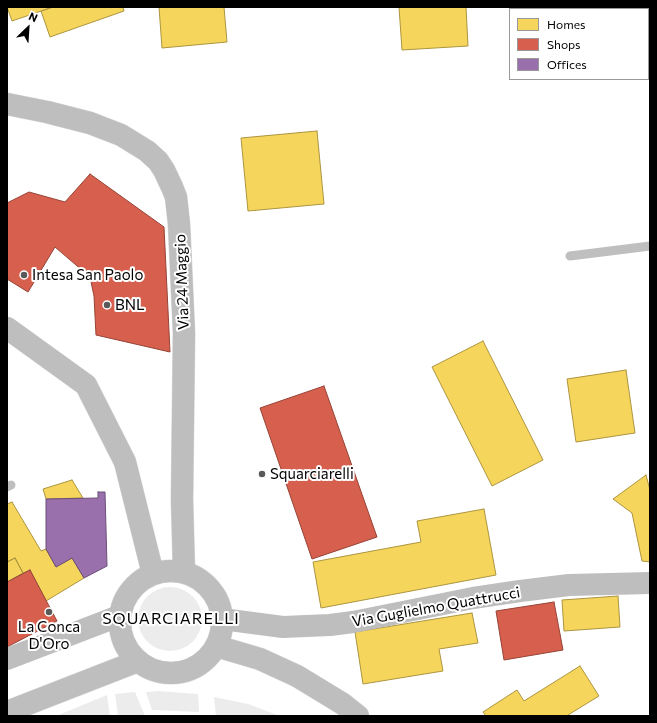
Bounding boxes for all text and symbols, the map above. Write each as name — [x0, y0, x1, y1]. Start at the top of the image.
north arrow — [8, 8, 48, 48]
legend — [509, 8, 649, 80]
text: N — [27, 9, 40, 24]
text: Homes — [547, 17, 585, 31]
text: Shops — [547, 37, 581, 51]
text: Offices — [547, 57, 587, 71]
street label: Via 24 Maggio — [171, 234, 193, 330]
place label: Intesa San Paolo — [32, 266, 143, 284]
marker: Intesa San Paolo — [19, 270, 29, 280]
place label: BNL — [115, 296, 145, 314]
marker: BNL — [102, 300, 112, 310]
place label: Squarciarelli — [270, 465, 354, 483]
marker: Squarciarelli — [257, 469, 267, 479]
street label: Via Guglielmo Quattrucci — [350, 583, 522, 631]
marker: La Conca D'Oro — [44, 607, 54, 617]
district label: SQUARCIARELLI — [102, 609, 240, 629]
place label: La Conca D'Oro — [18, 618, 80, 653]

